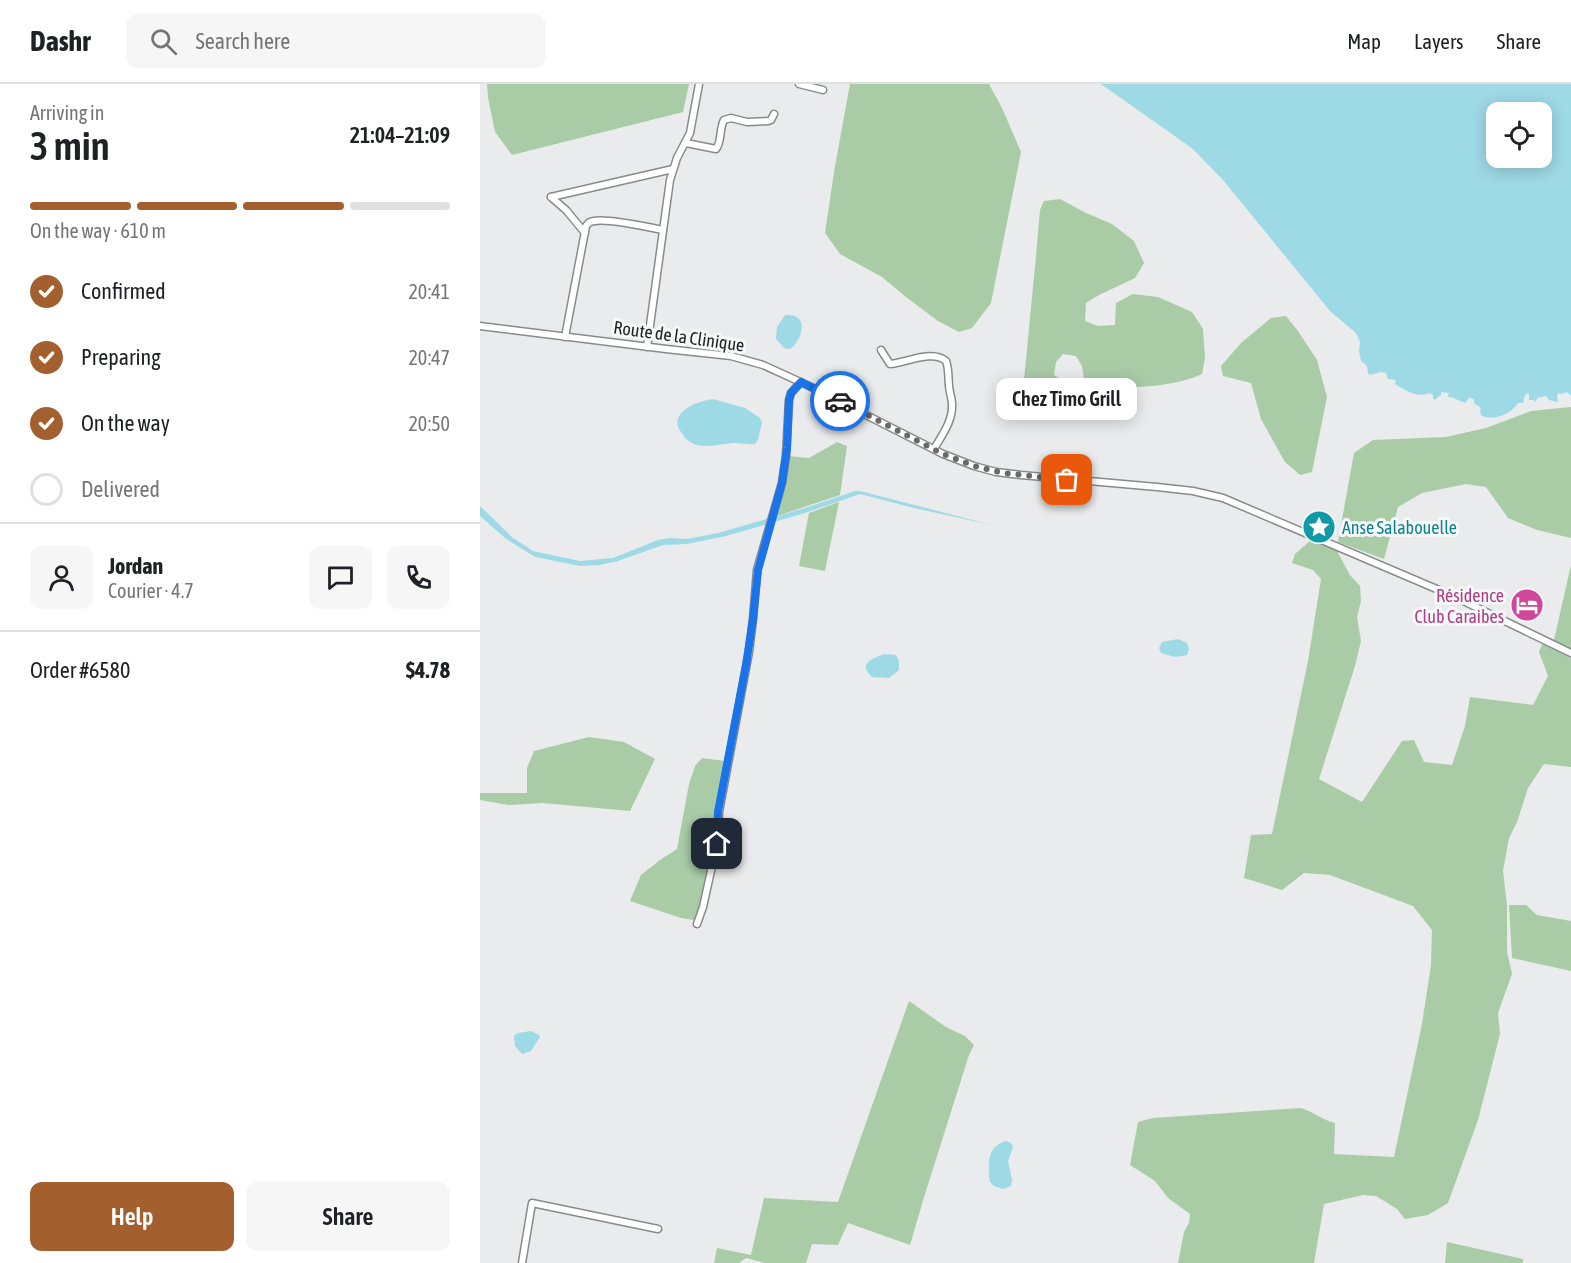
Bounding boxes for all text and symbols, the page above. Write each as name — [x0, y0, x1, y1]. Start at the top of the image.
search box — [126, 14, 546, 68]
text: Dashr — [30, 25, 90, 57]
icon: search — [147, 25, 180, 58]
text: Search here — [195, 28, 290, 54]
text: Map — [1347, 29, 1381, 53]
text: Layers — [1414, 29, 1464, 53]
text: Share — [1497, 29, 1541, 53]
text: Arriving in — [30, 101, 104, 124]
map controls — [1486, 102, 1552, 168]
button: locate — [1486, 102, 1552, 168]
text: 21:04–21:09 — [350, 122, 450, 148]
text: 3 min — [30, 124, 110, 168]
text: On the way · 610 m — [30, 219, 166, 242]
icon: check — [30, 275, 63, 308]
text: Confirmed — [81, 278, 166, 304]
text: 20:41 — [408, 280, 450, 303]
street label: Route de la Clinique — [612, 316, 746, 356]
icon: check — [30, 341, 63, 374]
text: Preparing — [81, 344, 161, 370]
text: 20:47 — [408, 346, 450, 369]
courier — [810, 371, 870, 431]
callout: Chez Timo Grill — [996, 378, 1138, 420]
icon: car — [824, 385, 857, 418]
text: Chez Timo Grill — [1012, 387, 1121, 410]
icon: check — [30, 407, 63, 440]
text: On the way — [81, 410, 170, 436]
text: 20:50 — [408, 412, 450, 435]
pin — [1041, 454, 1092, 505]
icon: bag — [1050, 463, 1083, 496]
text: Delivered — [81, 476, 160, 502]
place icon: Anse Salabouelle — [1301, 509, 1337, 545]
place label: Anse Salabouelle — [1342, 517, 1457, 538]
button: person — [30, 546, 93, 609]
button: chat — [309, 546, 372, 609]
button: phone — [387, 546, 450, 609]
text: Jordan — [108, 553, 163, 579]
text: Courier · 4.7 — [108, 579, 194, 602]
place label: Résidence Club Caraibes — [1414, 585, 1504, 627]
hotel icon: Résidence Club Caraibes — [1509, 587, 1545, 623]
text: Order #6580 — [30, 657, 130, 683]
text: $4.78 — [406, 657, 450, 683]
pin — [691, 818, 742, 869]
icon: home — [700, 827, 733, 860]
button: Help — [30, 1182, 234, 1251]
button: Share — [246, 1182, 450, 1251]

